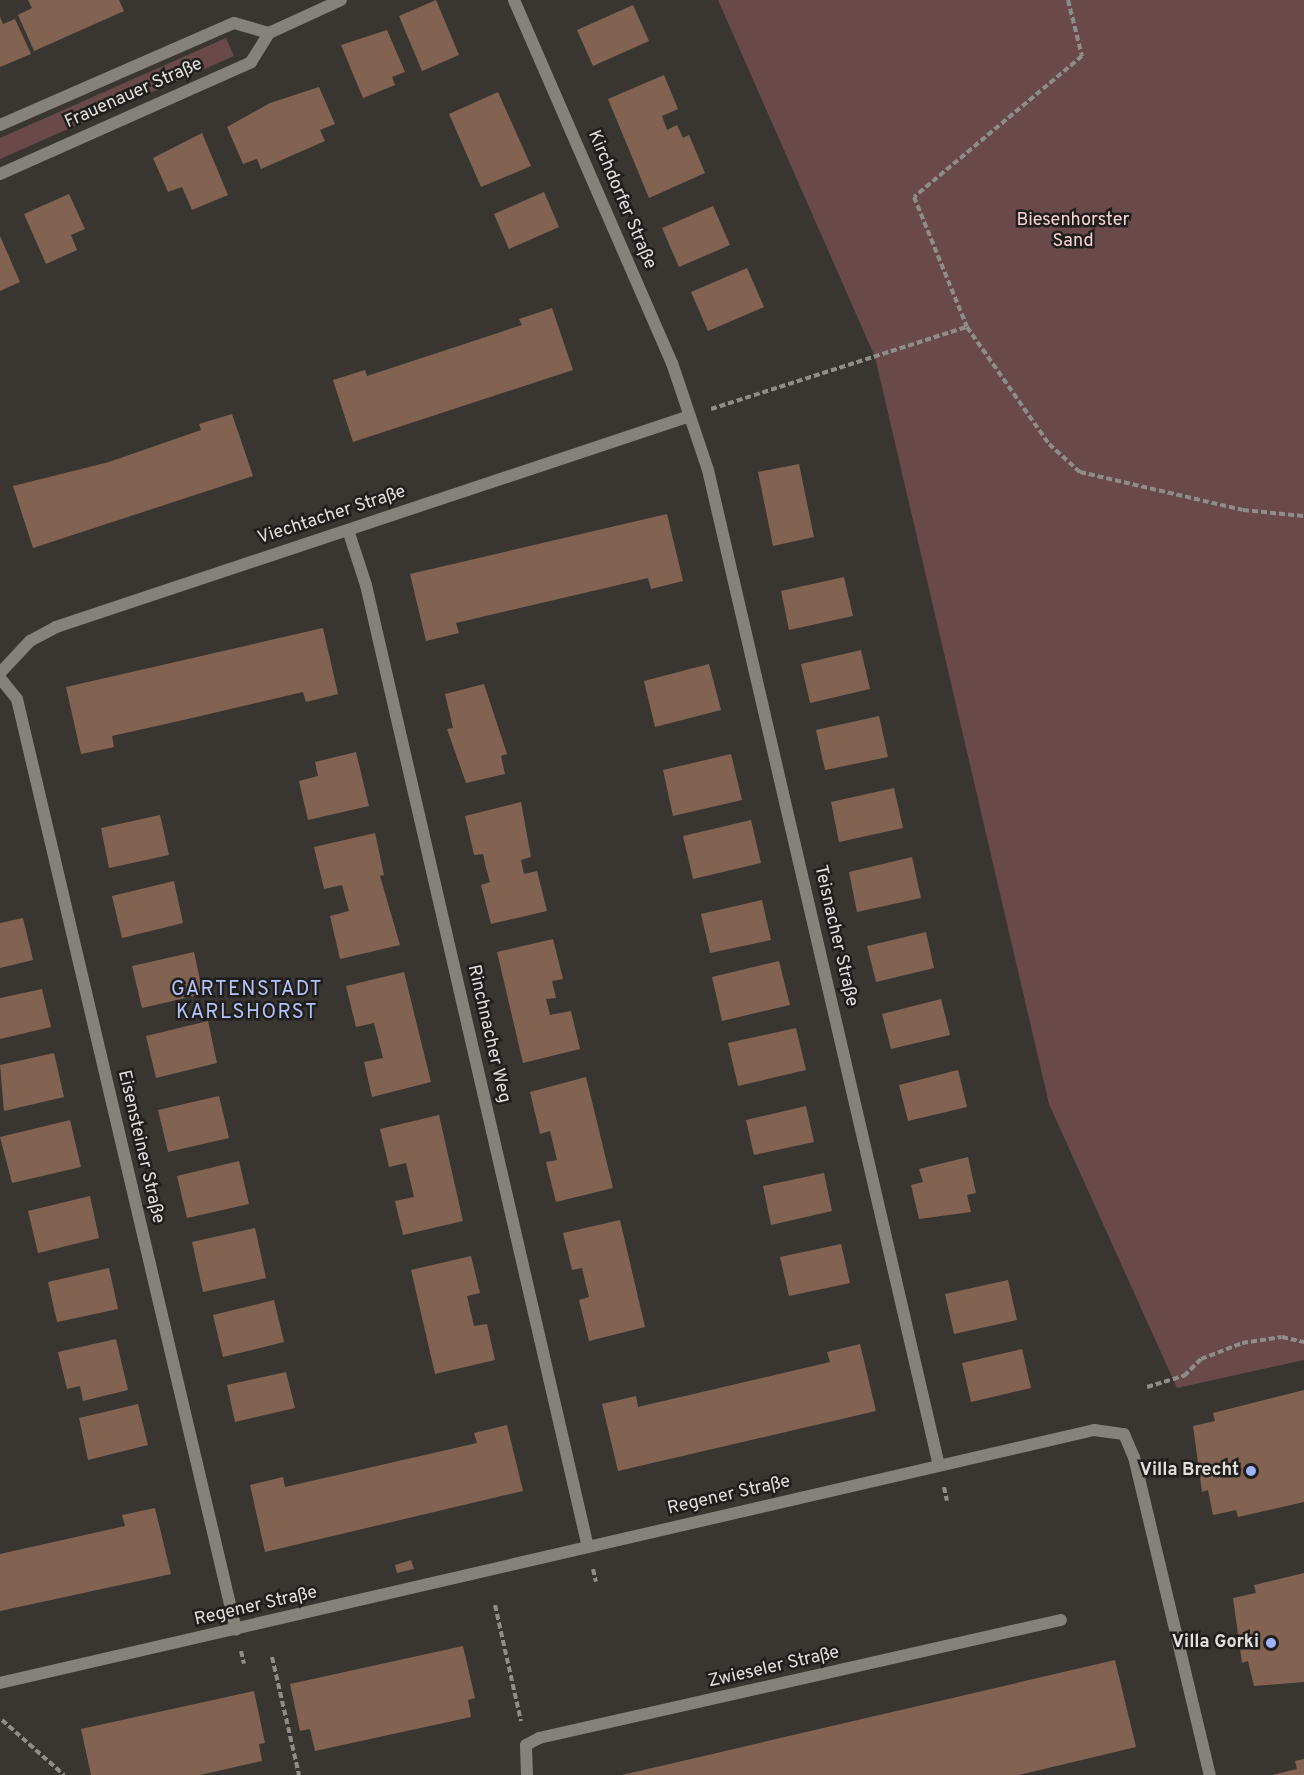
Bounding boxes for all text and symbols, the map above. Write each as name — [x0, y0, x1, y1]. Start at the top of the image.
street label: Frauenauer Straße — [62, 54, 206, 134]
street label: Kirchdorfer Straße — [582, 127, 660, 273]
park label: Biesenhorster Sand — [1016, 211, 1130, 254]
street label: Viechtacher Straße — [255, 482, 409, 550]
street label: Teisnacher Straße — [808, 863, 862, 1009]
street label: Rinchnacher Weg — [462, 963, 514, 1105]
district label: GARTENSTADT KARLSHORST — [171, 978, 323, 1025]
street label: Eisensteiner Straße — [112, 1068, 168, 1226]
place label: Villa Brecht — [1140, 1460, 1239, 1482]
marker: Villa Brecht — [1244, 1464, 1258, 1478]
street label: Regener Straße — [666, 1471, 792, 1521]
street label: Regener Straße — [193, 1582, 319, 1632]
place label: Villa Gorki — [1172, 1632, 1259, 1654]
marker: Villa Gorki — [1264, 1636, 1278, 1650]
street label: Zwieseler Straße — [706, 1642, 842, 1694]

